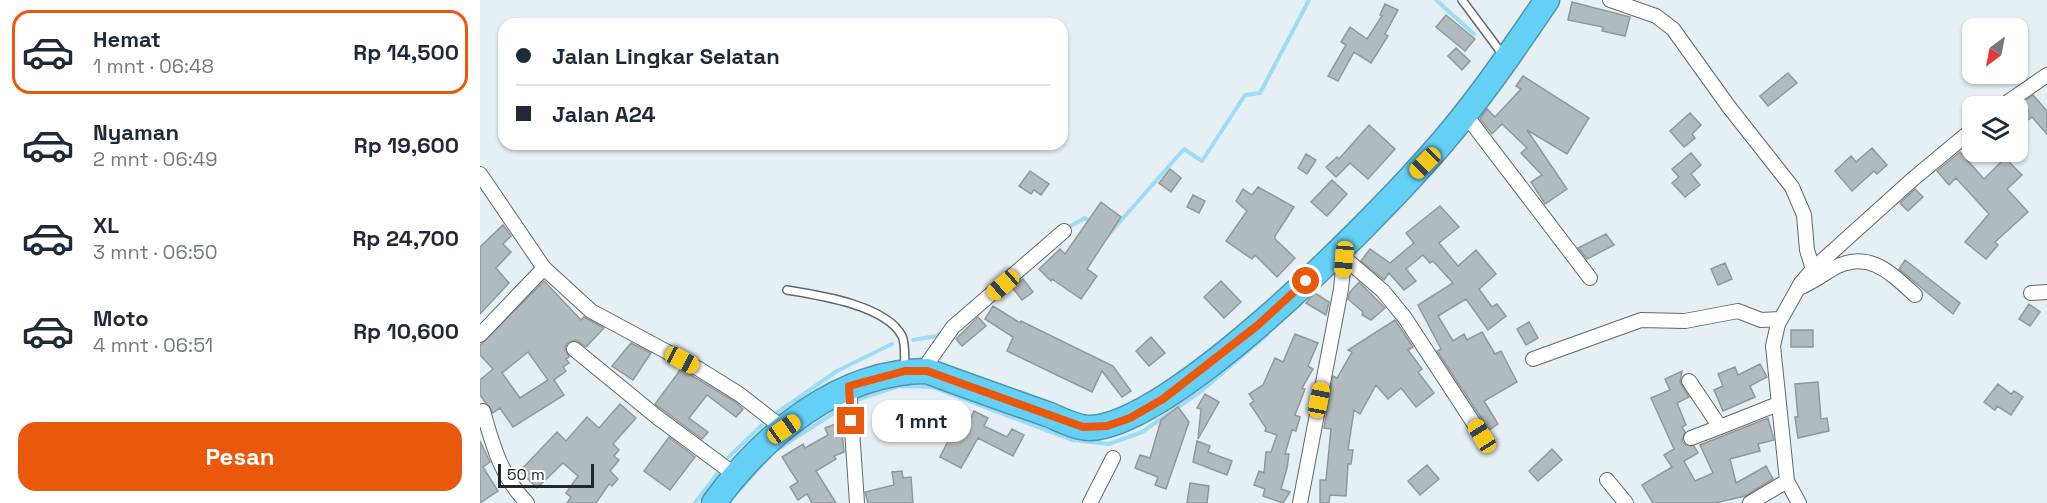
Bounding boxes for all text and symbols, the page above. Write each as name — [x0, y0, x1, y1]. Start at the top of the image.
north arrow — [1962, 18, 2028, 84]
map controls — [1962, 18, 2028, 162]
icon: car — [21, 25, 75, 79]
text: Hemat — [93, 25, 161, 53]
text: Rp 14,500 — [353, 38, 459, 66]
text: Jalan Lingkar Selatan — [552, 42, 780, 70]
text: 1 mnt · 06:48 — [93, 53, 214, 79]
button: layers — [1962, 96, 2028, 162]
text: Jalan A24 — [552, 100, 656, 128]
icon: car — [21, 118, 75, 172]
text: Nyaman — [93, 118, 179, 146]
text: Rp 19,600 — [354, 131, 459, 159]
car — [1406, 144, 1444, 182]
text: 2 mnt · 06:49 — [93, 146, 217, 172]
icon: car — [21, 211, 75, 265]
text: XL — [93, 211, 119, 239]
text: Rp 24,700 — [352, 224, 459, 252]
text: 3 mnt · 06:50 — [93, 239, 218, 265]
car — [1333, 240, 1355, 278]
car — [984, 266, 1022, 304]
route start — [1292, 267, 1319, 294]
icon: car — [21, 304, 75, 358]
text: Moto — [93, 304, 149, 332]
text: Rp 10,600 — [353, 317, 459, 345]
text: 4 mnt · 06:51 — [93, 332, 213, 358]
car — [662, 344, 702, 376]
car — [1307, 381, 1331, 419]
callout: 1 mnt — [872, 400, 971, 442]
route end — [837, 407, 864, 434]
text: 1 mnt — [895, 408, 948, 434]
car — [764, 411, 804, 447]
car — [1465, 416, 1499, 456]
button: Pesan — [18, 422, 462, 491]
scale bar — [498, 461, 594, 488]
text: 50 m — [507, 464, 545, 485]

